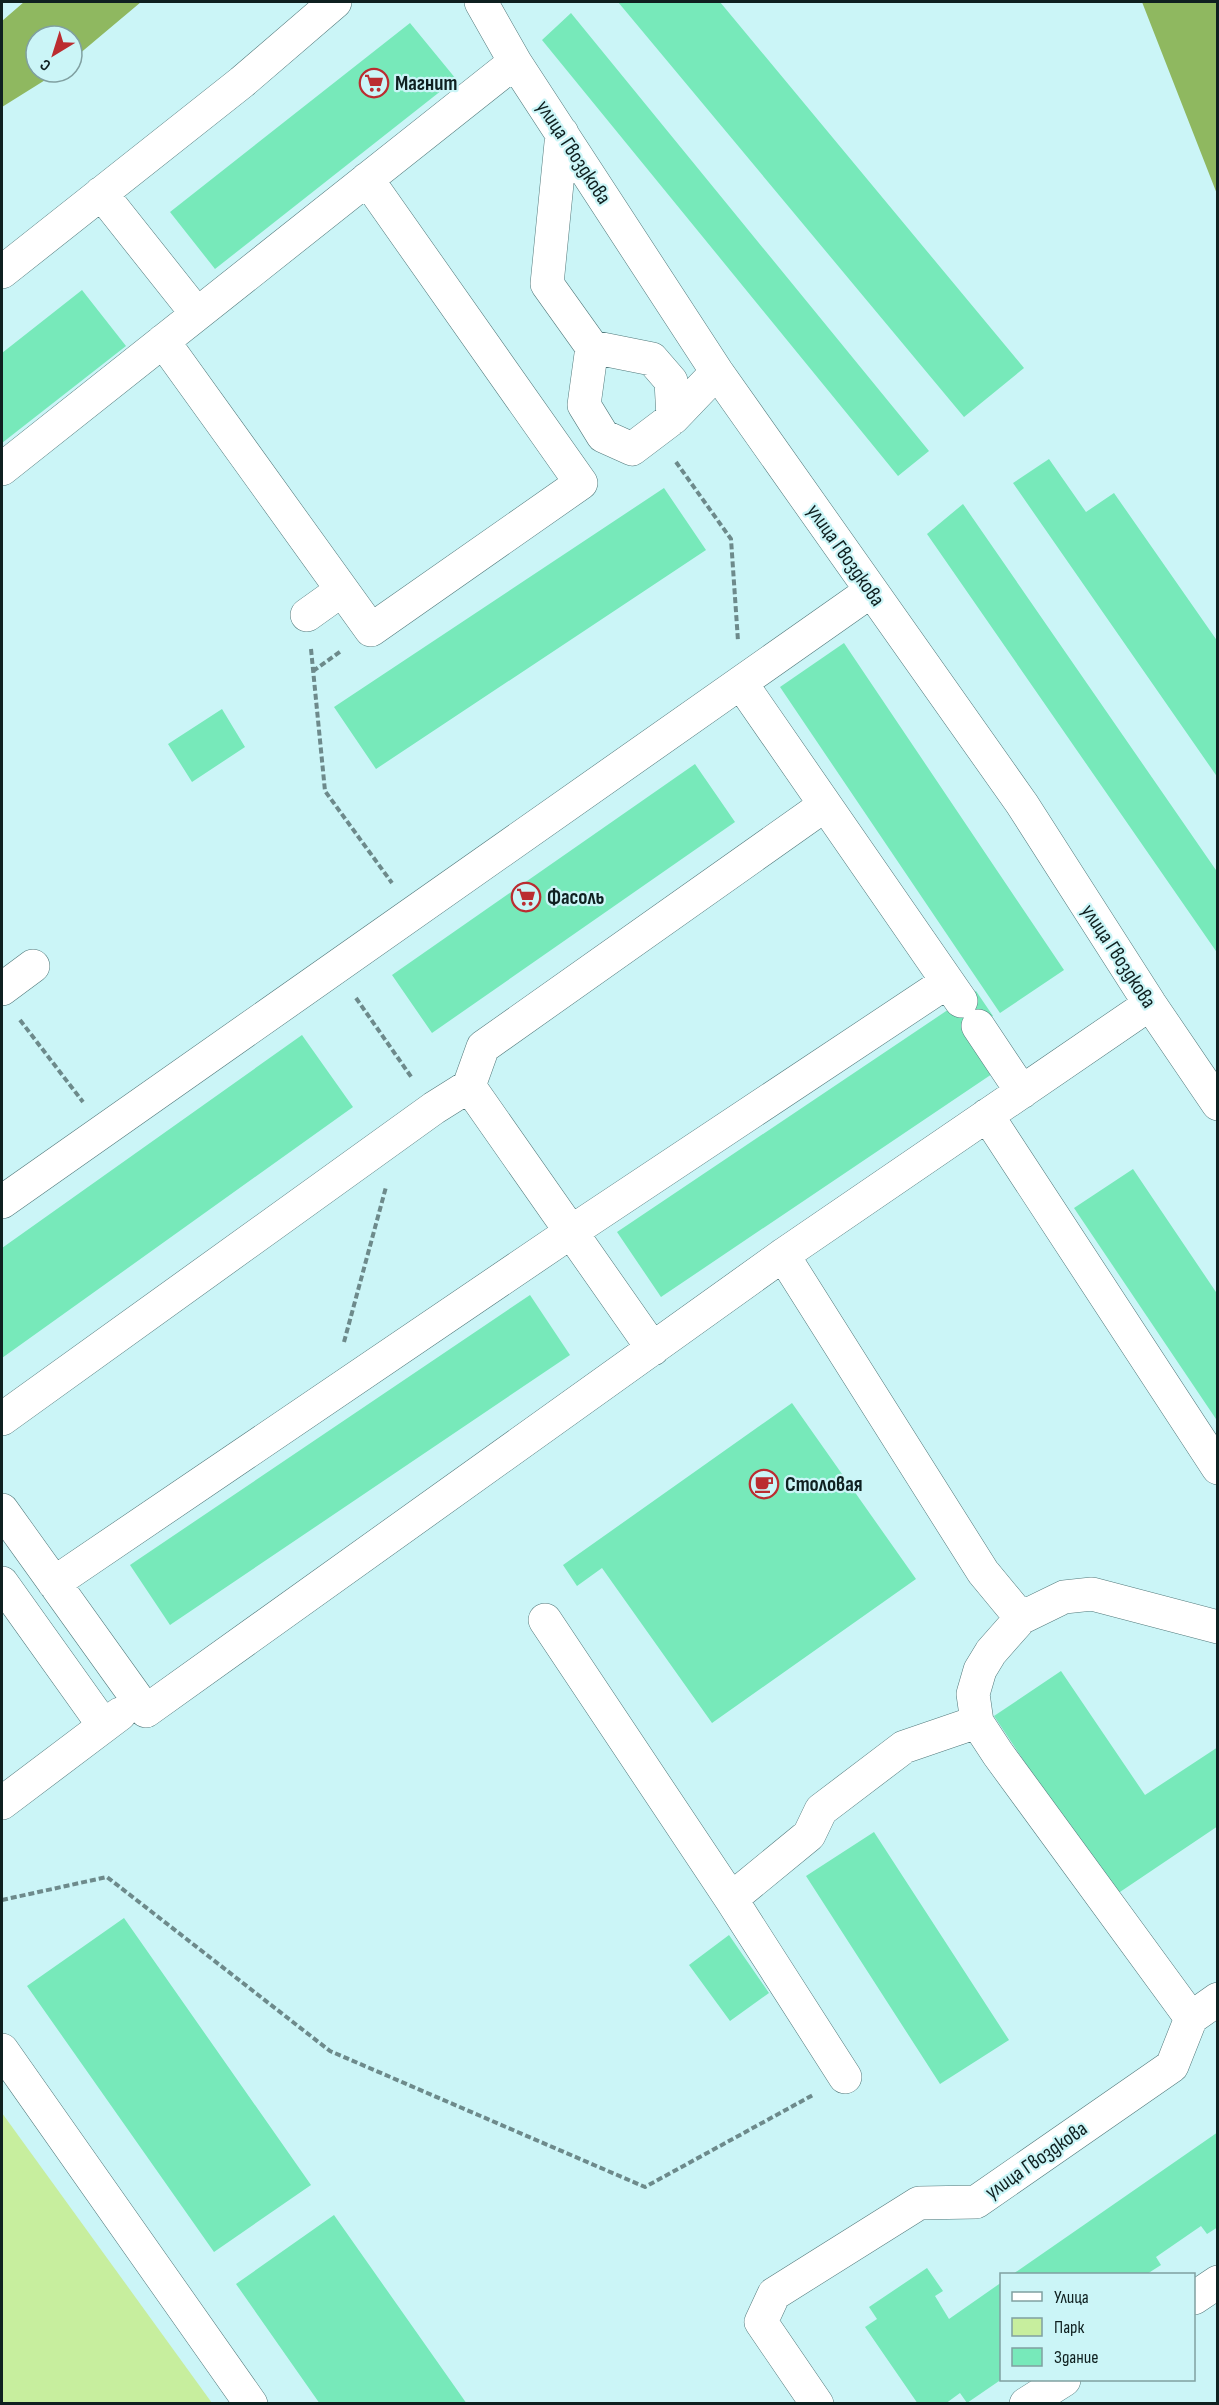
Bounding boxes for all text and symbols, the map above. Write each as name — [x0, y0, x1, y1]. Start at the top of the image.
north arrow — [24, 24, 84, 84]
text: С — [37, 55, 55, 75]
supermarket icon: Магнит — [358, 67, 390, 99]
place label: Магнит — [395, 71, 457, 96]
street label: улица Гвоздкова — [531, 96, 616, 209]
street label: улица Гвоздкова — [801, 499, 890, 611]
supermarket icon: Фасоль — [510, 881, 542, 913]
place label: Фасоль — [547, 885, 605, 910]
street label: улица Гвоздкова — [1076, 900, 1161, 1013]
cafe icon: Столовая — [748, 1468, 780, 1500]
place label: Столовая — [785, 1472, 863, 1497]
street label: улица Гвоздкова — [980, 2116, 1092, 2205]
legend — [1000, 2273, 1195, 2381]
text: Улица — [1054, 2287, 1089, 2308]
text: Парк — [1054, 2317, 1085, 2338]
text: Здание — [1054, 2347, 1099, 2368]

